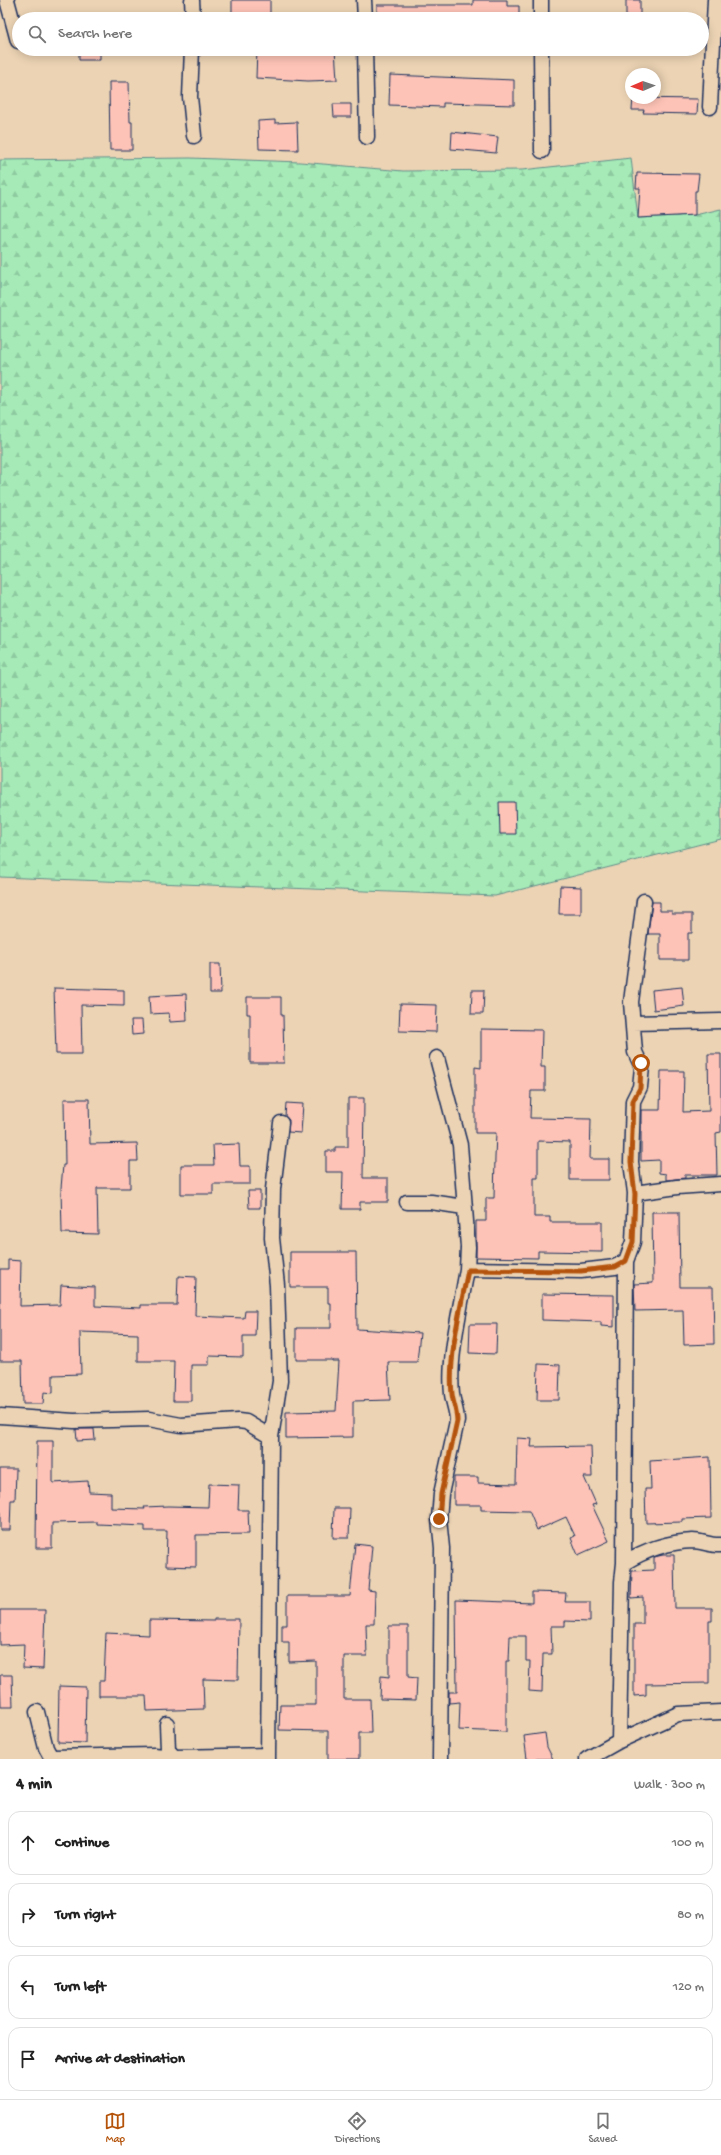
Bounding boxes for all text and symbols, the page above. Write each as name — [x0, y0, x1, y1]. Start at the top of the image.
search box — [12, 12, 709, 56]
icon: search — [26, 23, 48, 45]
text: Search here — [58, 25, 132, 43]
north arrow — [625, 68, 661, 104]
route start — [632, 1054, 650, 1072]
route end — [430, 1510, 448, 1528]
text: 4 min — [16, 1775, 52, 1795]
text: Walk · 300 m — [634, 1778, 705, 1793]
icon: ahead — [17, 1832, 39, 1854]
text: Continue — [55, 1834, 109, 1852]
text: 100 m — [672, 1836, 704, 1851]
icon: right — [17, 1904, 39, 1926]
text: Turn right — [55, 1906, 115, 1924]
text: 80 m — [677, 1908, 704, 1923]
icon: left — [17, 1976, 39, 1998]
text: Turn left — [55, 1978, 106, 1996]
text: 120 m — [673, 1980, 704, 1995]
icon: arrive — [17, 2048, 39, 2070]
text: Arrive at destination — [55, 2050, 185, 2068]
tab: Map — [104, 2110, 126, 2146]
tab: Directions — [335, 2110, 380, 2146]
tab: Saved — [588, 2110, 617, 2146]

